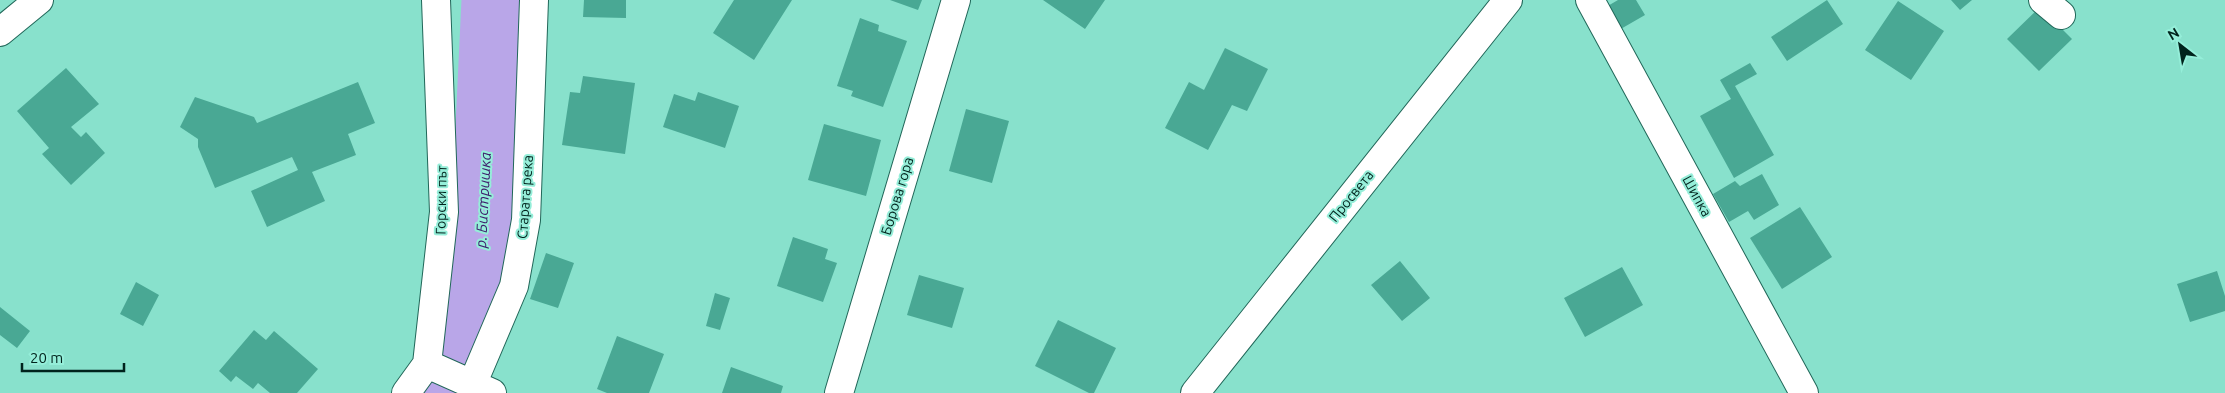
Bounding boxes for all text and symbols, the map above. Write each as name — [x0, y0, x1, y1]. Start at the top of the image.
north arrow — [2155, 20, 2205, 70]
text: N — [2165, 24, 2182, 43]
water label: р. Бистришка — [472, 152, 494, 249]
street label: Старата река — [514, 155, 536, 239]
street label: Борова гора — [878, 155, 916, 237]
street label: Горски път — [432, 165, 450, 235]
street label: Просвета — [1325, 167, 1377, 225]
street label: Шипка — [1679, 173, 1715, 219]
scale bar — [22, 340, 125, 372]
text: 20 m — [30, 349, 63, 366]

